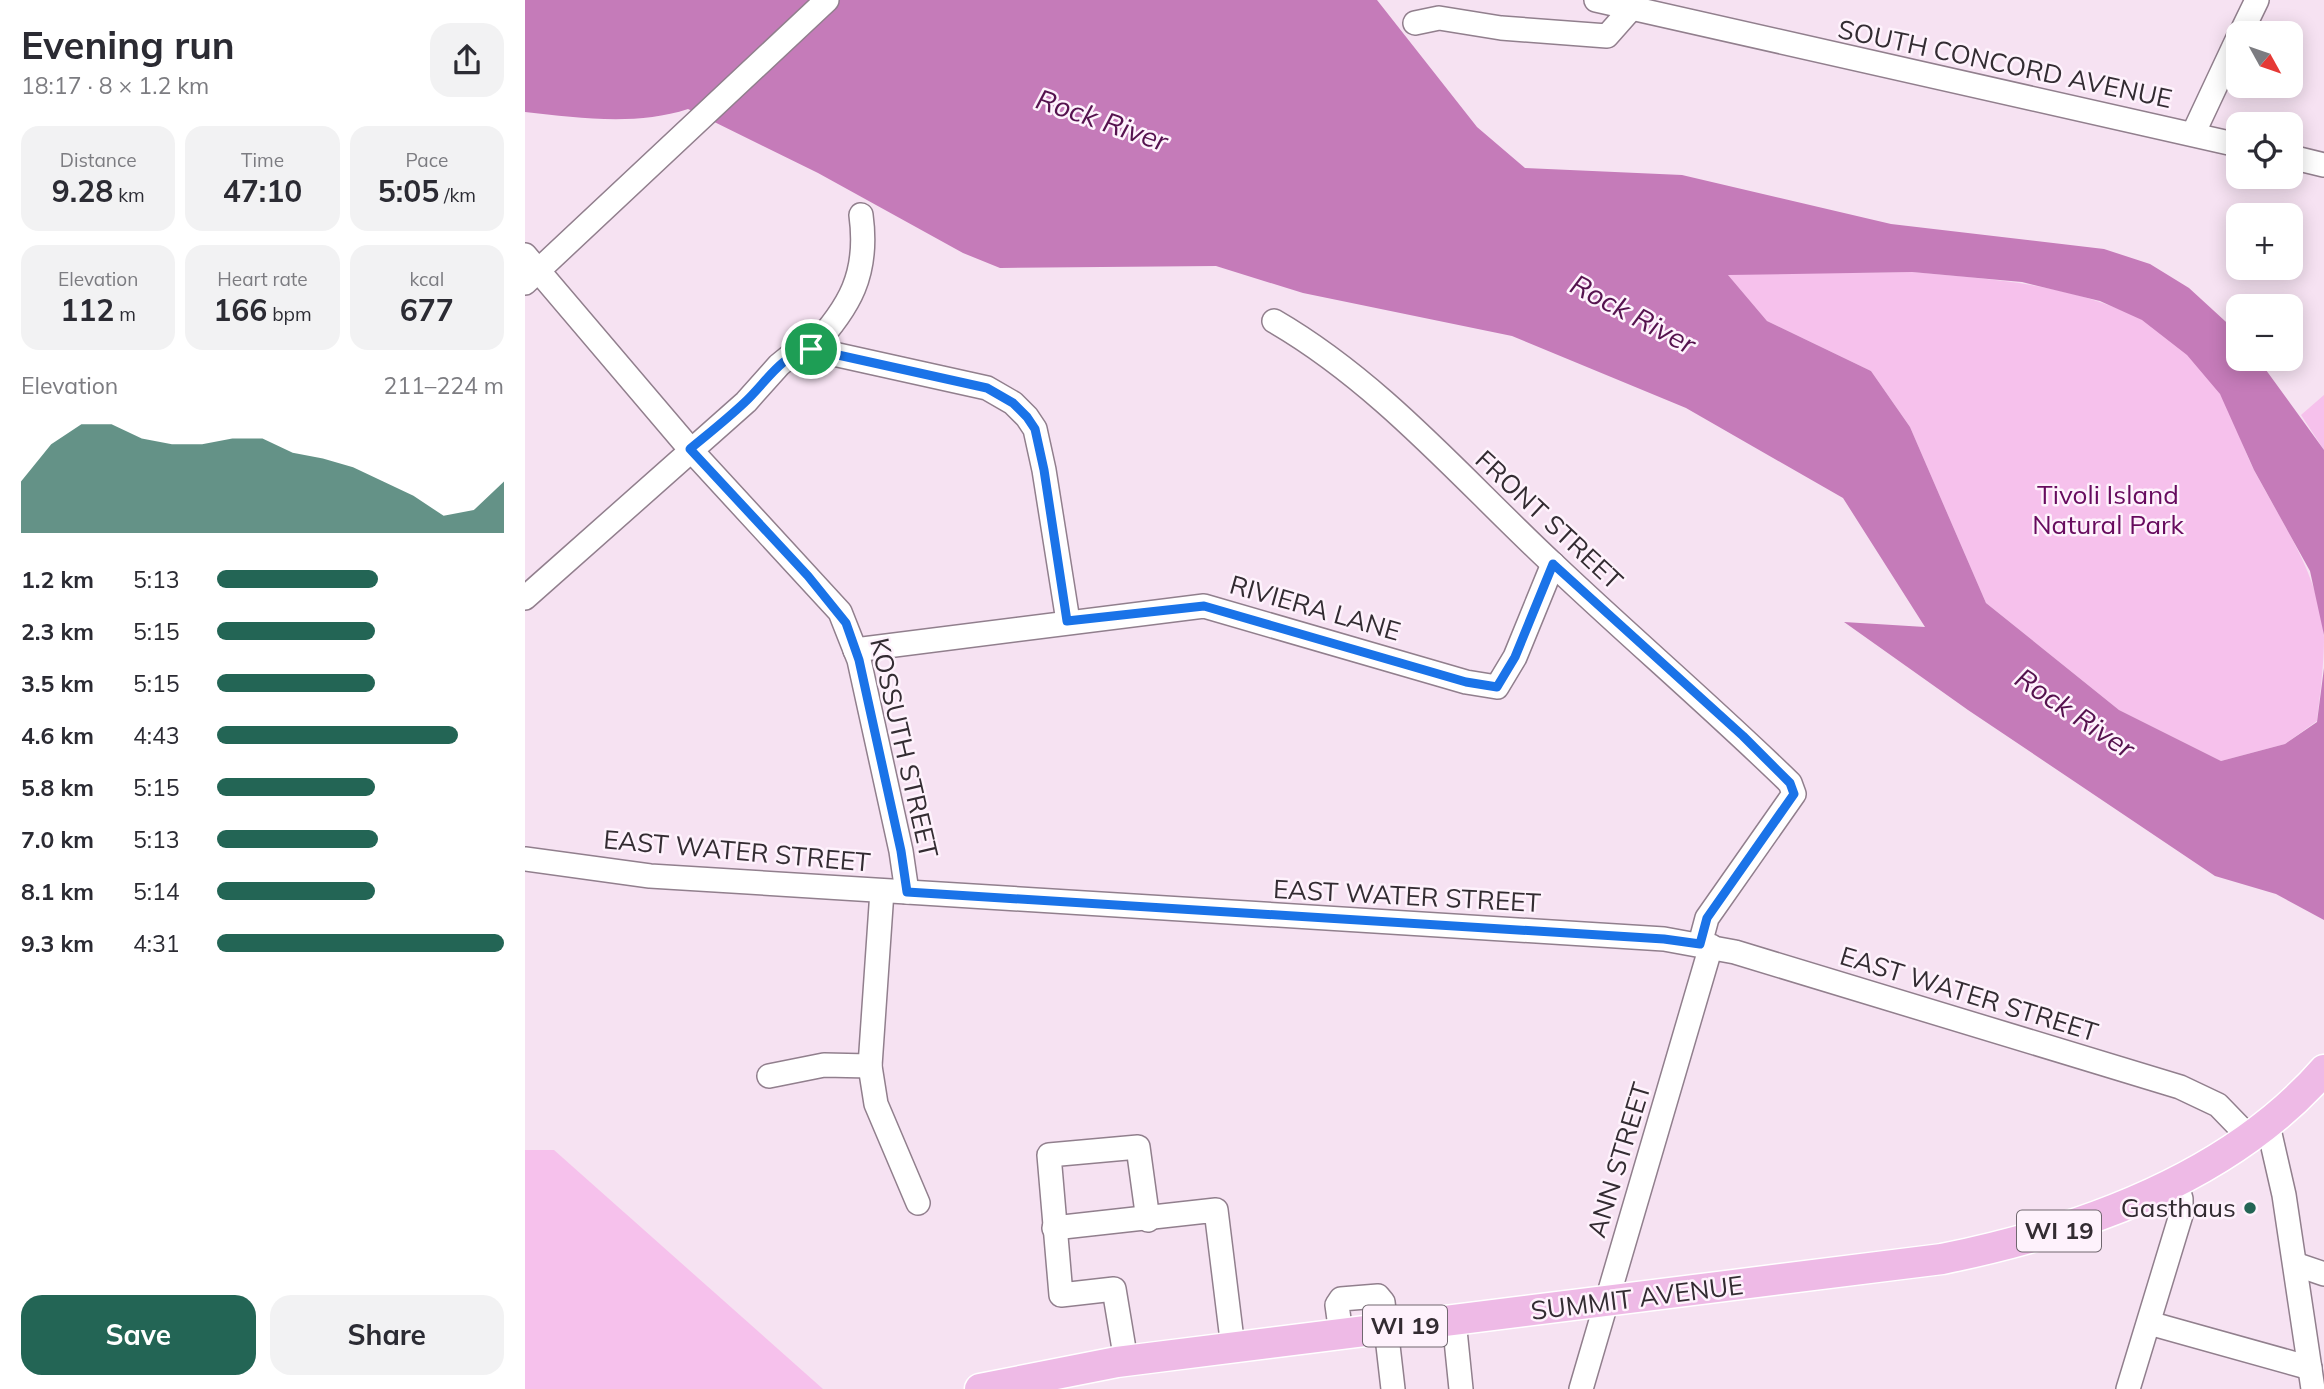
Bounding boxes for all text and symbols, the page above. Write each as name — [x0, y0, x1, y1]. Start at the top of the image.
street label: SOUTH CONCORD AVENUE — [1835, 12, 2175, 115]
text: Evening run — [21, 21, 235, 69]
north arrow — [2226, 21, 2303, 98]
map controls — [2226, 21, 2303, 371]
button: share — [430, 23, 504, 97]
text: 18:17 · 8 × 1.2 km — [21, 71, 209, 100]
water label: Rock River — [1032, 81, 1174, 159]
button: locate — [2226, 112, 2303, 189]
text: Distance — [60, 148, 137, 172]
text: Time — [241, 148, 284, 172]
text: Pace — [405, 148, 448, 172]
text: 9.28 — [52, 172, 113, 210]
text: 47:10 — [223, 172, 302, 210]
text: 5:05 — [378, 172, 439, 210]
text: km — [113, 183, 145, 207]
text: /km — [439, 183, 476, 207]
button: + — [2226, 203, 2303, 280]
water label: Rock River — [1565, 266, 1703, 362]
text: Elevation — [58, 267, 138, 291]
text: Heart rate — [217, 267, 308, 291]
text: kcal — [409, 267, 444, 291]
text: 112 — [60, 291, 114, 329]
text: 166 — [213, 291, 267, 329]
text: 677 — [400, 291, 454, 329]
button: − — [2226, 294, 2303, 371]
text: m — [114, 302, 136, 326]
text: bpm — [267, 302, 312, 326]
pin — [781, 319, 841, 379]
icon: arrive — [792, 330, 830, 368]
text: Elevation — [21, 371, 118, 400]
text: 211–224 m — [383, 371, 504, 400]
street label: FRONT STREET — [1469, 443, 1630, 597]
park label: Tivoli Island Natural Park — [2032, 478, 2184, 541]
text: 1.2 km — [21, 565, 94, 594]
text: 5:13 — [133, 565, 180, 594]
street label: RIVIERA LANE — [1226, 567, 1404, 648]
text: 2.3 km — [21, 617, 94, 646]
text: 5:15 — [133, 617, 180, 646]
street label: KOSSUTH STREET — [863, 635, 946, 862]
water label: Rock River — [2009, 660, 2143, 766]
text: 3.5 km — [21, 669, 94, 698]
text: 5:15 — [133, 669, 180, 698]
text: 4.6 km — [21, 721, 94, 750]
text: 4:43 — [133, 721, 180, 750]
text: 5.8 km — [21, 773, 94, 802]
text: 5:15 — [133, 773, 180, 802]
street label: EAST WATER STREET — [602, 822, 872, 879]
text: 7.0 km — [21, 825, 94, 854]
text: 5:13 — [133, 825, 180, 854]
street label: EAST WATER STREET — [1272, 872, 1542, 919]
text: 8.1 km — [21, 877, 94, 906]
text: 5:14 — [133, 877, 180, 906]
text: 9.3 km — [21, 929, 94, 958]
text: 4:31 — [133, 929, 180, 958]
street label: EAST WATER STREET — [1836, 939, 2102, 1049]
street label: ANN STREET — [1579, 1078, 1658, 1241]
place label: Gasthaus — [2121, 1191, 2236, 1224]
marker: Gasthaus — [2242, 1200, 2258, 1216]
road number: WI 19 — [2017, 1210, 2101, 1252]
street label: SUMMIT AVENUE — [1529, 1268, 1745, 1327]
button: Save — [21, 1295, 256, 1375]
button: Share — [270, 1295, 504, 1375]
road number: WI 19 — [1363, 1306, 1447, 1346]

